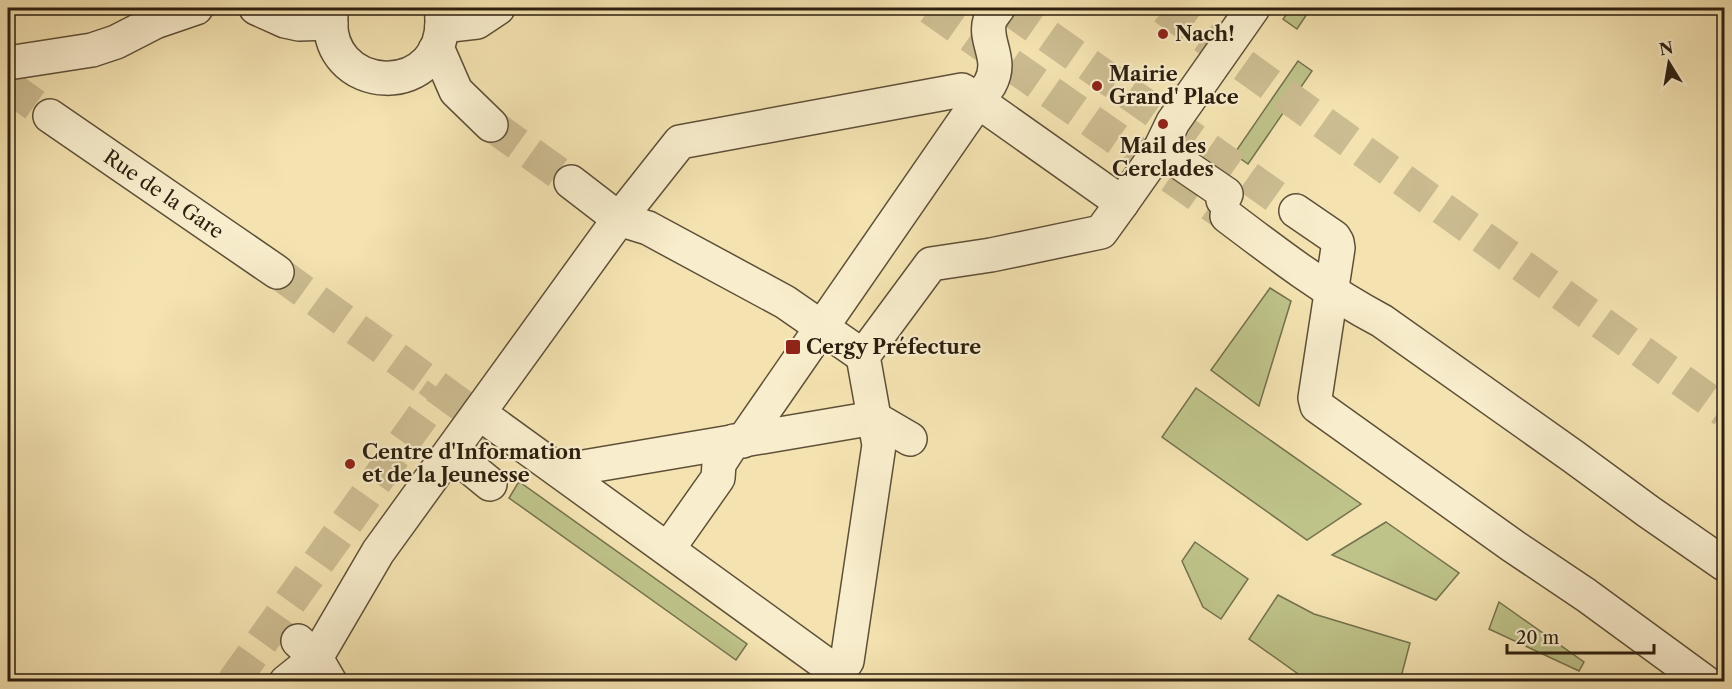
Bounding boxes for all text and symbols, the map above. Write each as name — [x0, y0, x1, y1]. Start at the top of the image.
place label: Nach! — [1175, 22, 1235, 46]
marker: Nach! — [1156, 27, 1170, 41]
north arrow — [1639, 33, 1699, 93]
text: N — [1657, 37, 1675, 59]
place label: Mairie Grand' Place — [1109, 62, 1239, 109]
marker: Mairie Grand' Place — [1090, 79, 1104, 93]
marker: Mail des Cerclades — [1156, 117, 1170, 131]
place label: Mail des Cerclades — [1112, 134, 1214, 181]
street label: Rue de la Gare — [99, 145, 228, 244]
place label: Cergy Préfecture — [806, 335, 981, 359]
marker: Cergy Préfecture — [784, 338, 802, 356]
place label: Centre d'Information et de la Jeunesse — [362, 440, 582, 487]
marker: Centre d'Information et de la Jeunesse — [343, 457, 357, 471]
scale bar — [1507, 617, 1654, 655]
text: 20 m — [1516, 627, 1560, 649]

